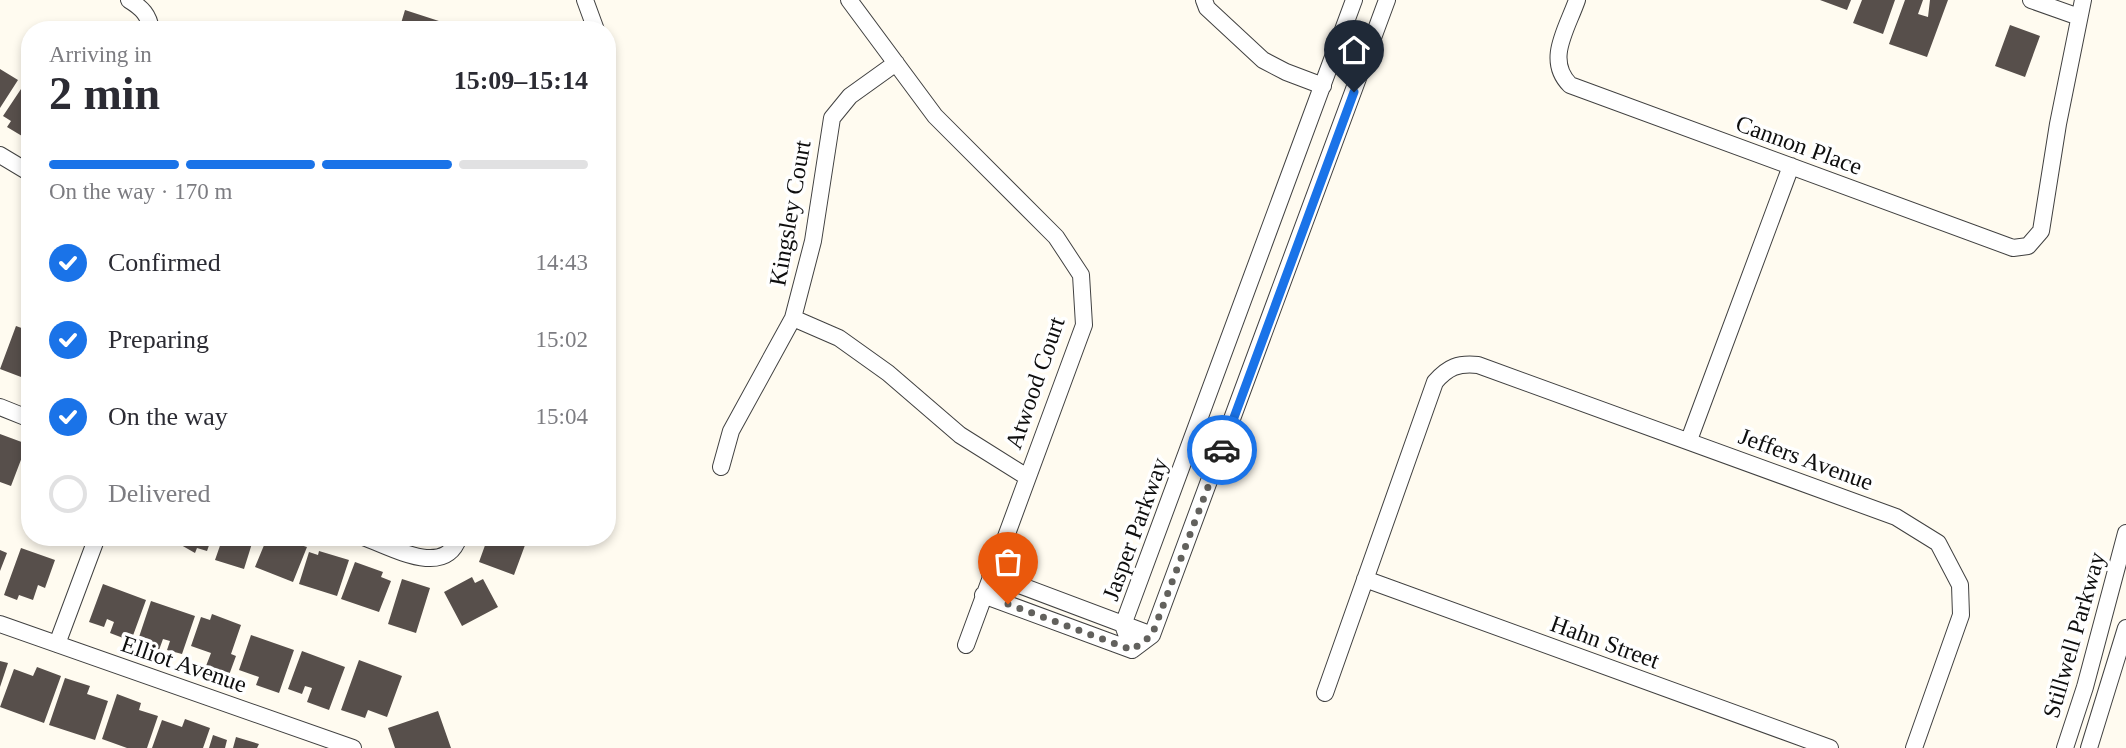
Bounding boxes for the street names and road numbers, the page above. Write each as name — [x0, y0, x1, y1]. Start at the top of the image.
street label: Cannon Place — [1732, 110, 1866, 180]
street label: Kingsley Court — [764, 138, 816, 288]
street label: Atwood Court — [1000, 313, 1070, 452]
street label: Jeffers Avenue — [1735, 423, 1877, 495]
street label: Jasper Parkway — [1097, 454, 1173, 604]
street label: Stillwell Parkway — [2038, 549, 2110, 721]
street label: Hahn Street — [1547, 610, 1663, 674]
street label: Elliot Avenue — [118, 630, 250, 698]

